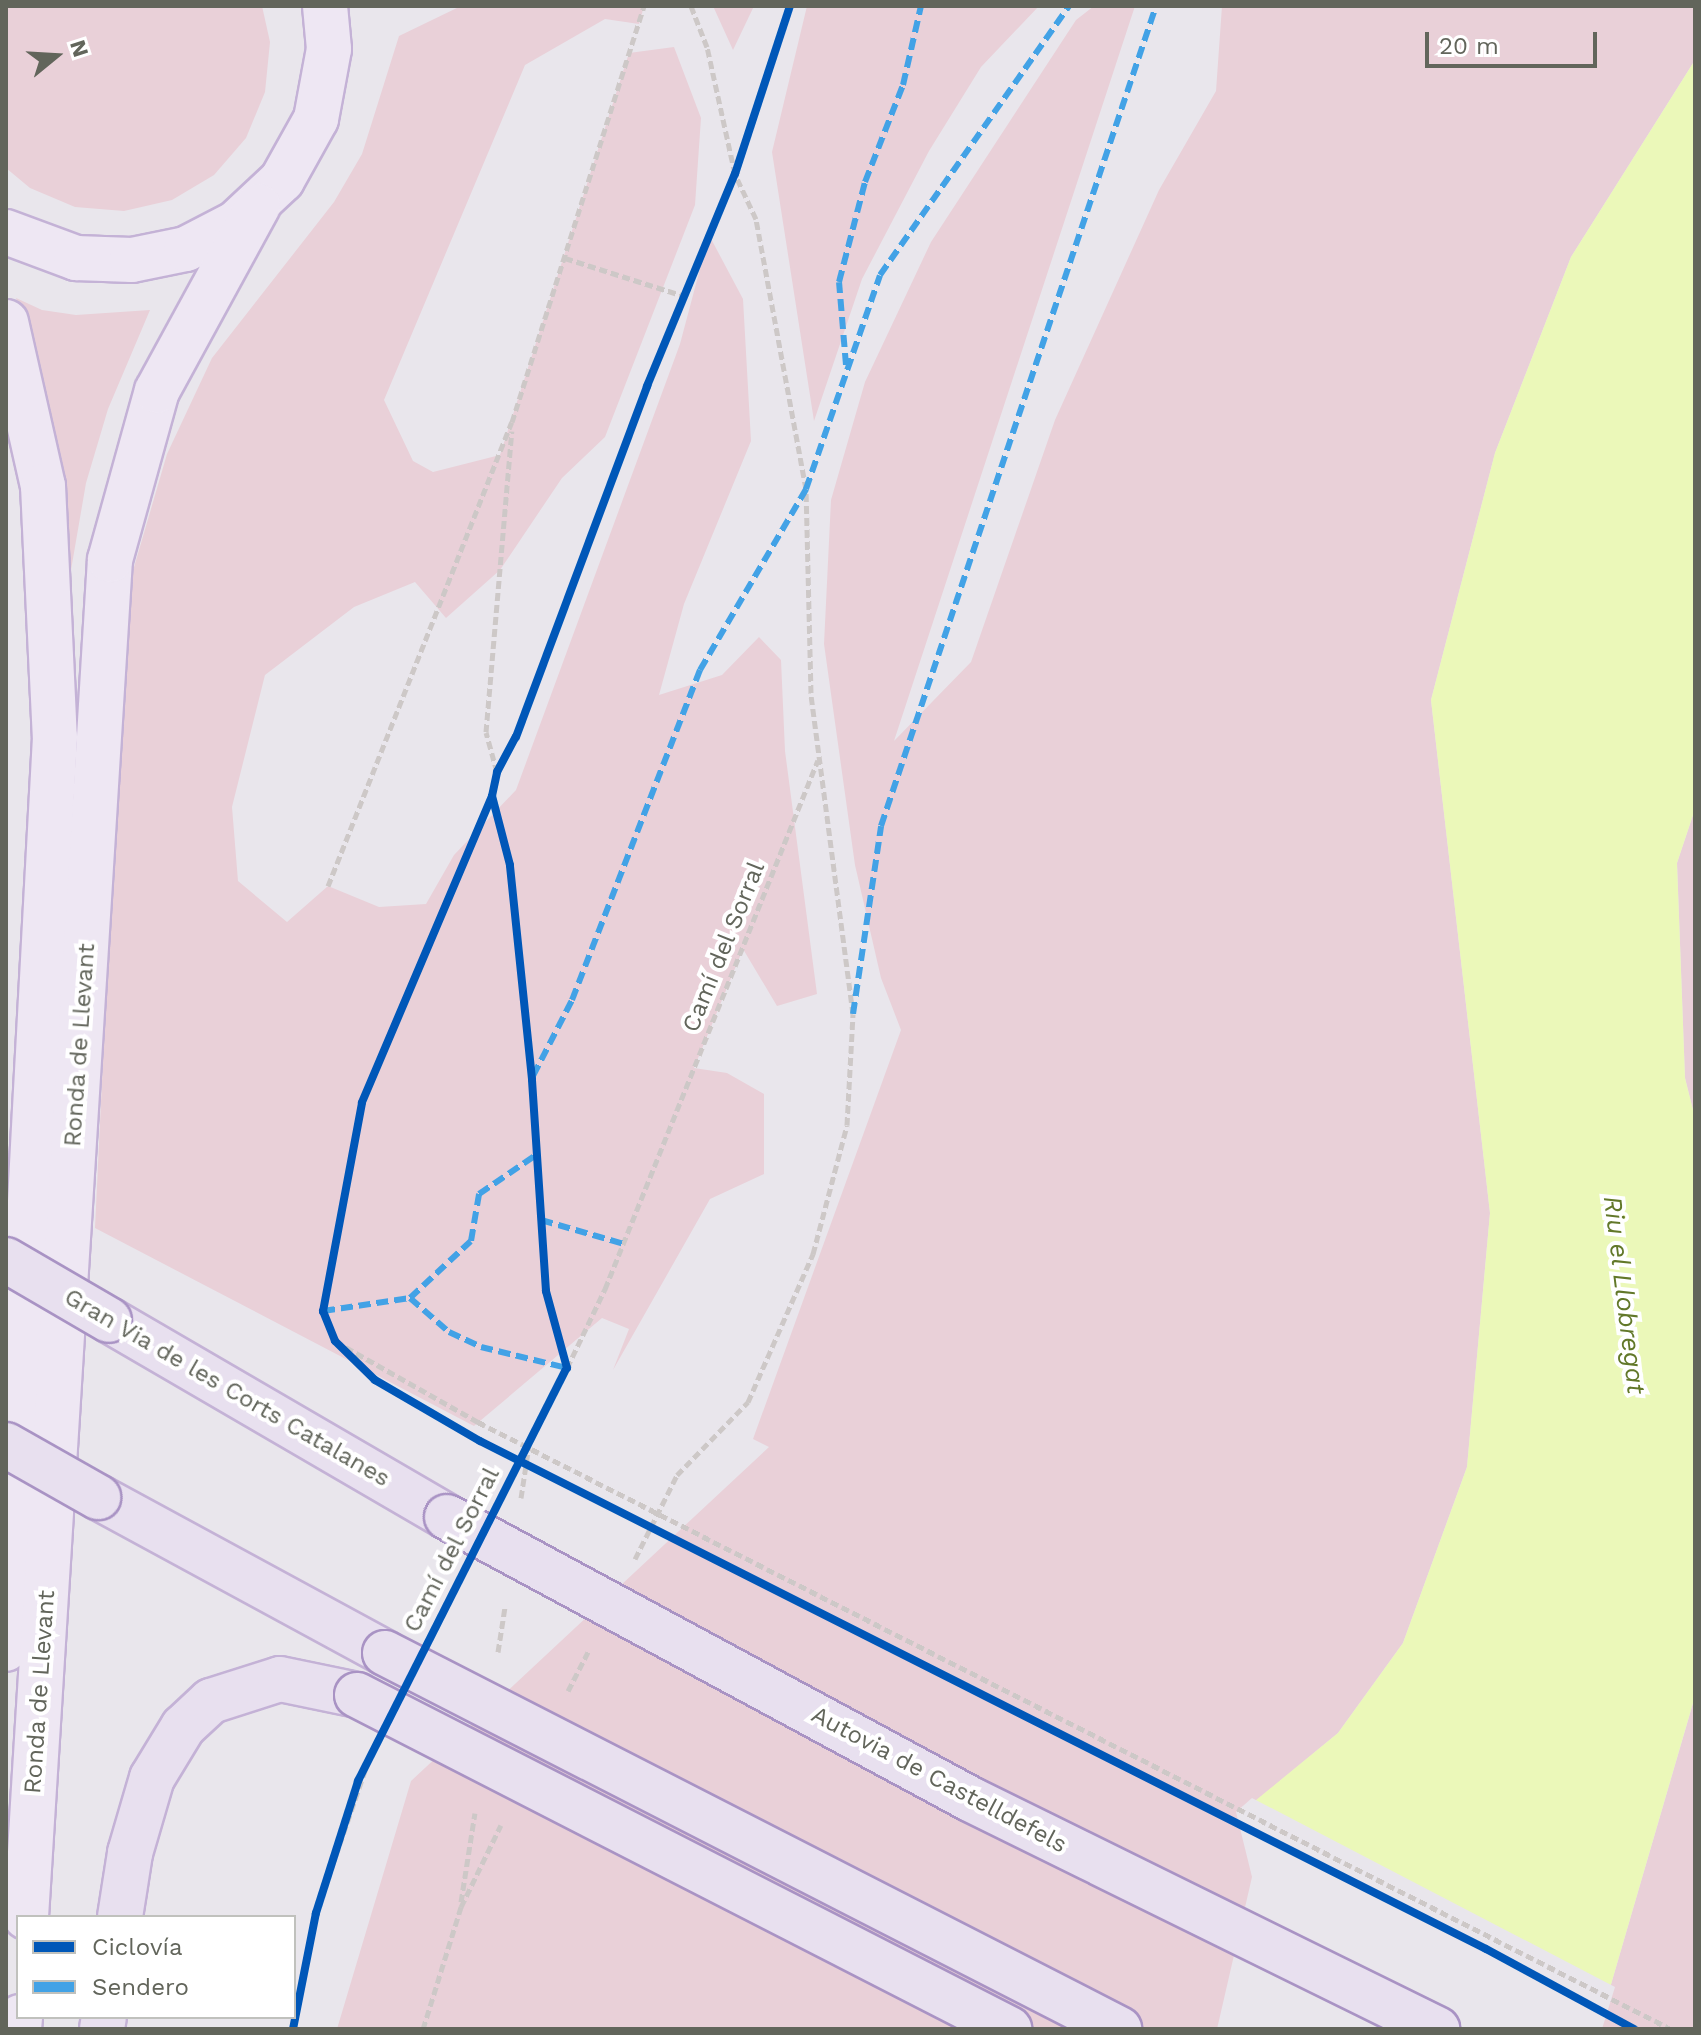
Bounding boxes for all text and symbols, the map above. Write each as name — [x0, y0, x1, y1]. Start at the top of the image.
north arrow — [16, 16, 96, 96]
scale bar — [1429, 16, 1601, 66]
text: 20 m — [1439, 32, 1499, 60]
text: N — [65, 37, 94, 60]
street label: Camí del Sorral — [677, 857, 771, 1037]
street label: Ronda de Llevant — [59, 942, 101, 1148]
water label: Riu el Llobregat — [1596, 1194, 1652, 1396]
street label: Gran Via de les Corts Catalanes — [58, 1282, 396, 1494]
street label: Camí del Sorral — [398, 1462, 506, 1638]
street label: Ronda de Llevant — [19, 1589, 61, 1795]
street label: Autovia de Castelldefels — [806, 1700, 1072, 1860]
legend — [16, 1915, 296, 2019]
text: Ciclovía — [92, 1933, 182, 1961]
text: Sendero — [92, 1973, 189, 2001]

